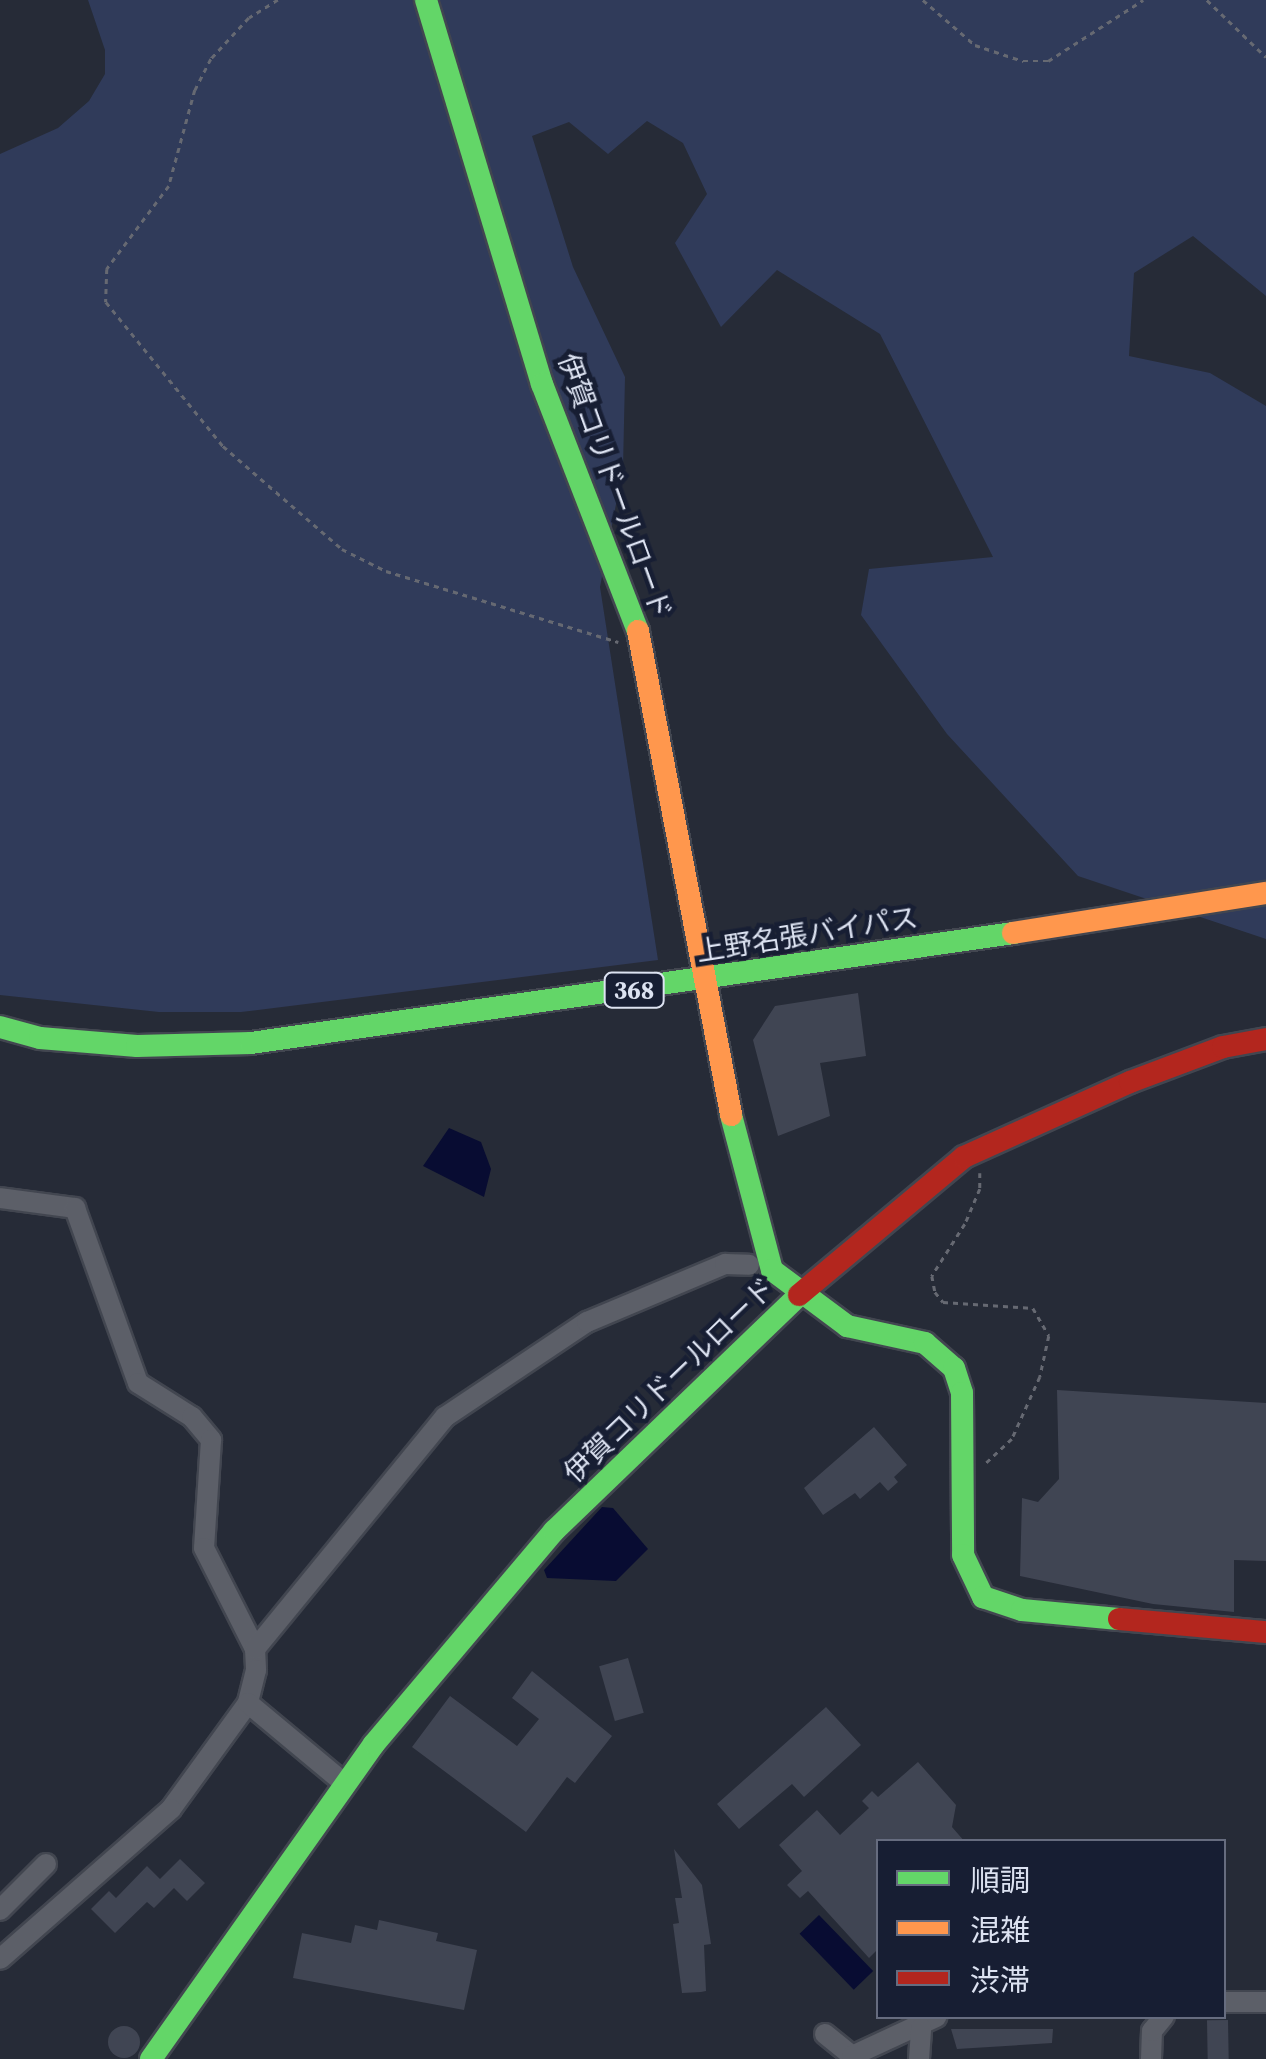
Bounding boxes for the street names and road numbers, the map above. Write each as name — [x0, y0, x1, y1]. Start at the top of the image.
street label: 伊賀コリドールロード — [551, 349, 679, 623]
street label: 上野名張バイパス — [694, 900, 920, 968]
road number: 368 — [602, 970, 666, 1010]
street label: 伊賀コリドールロード — [557, 1271, 781, 1489]

